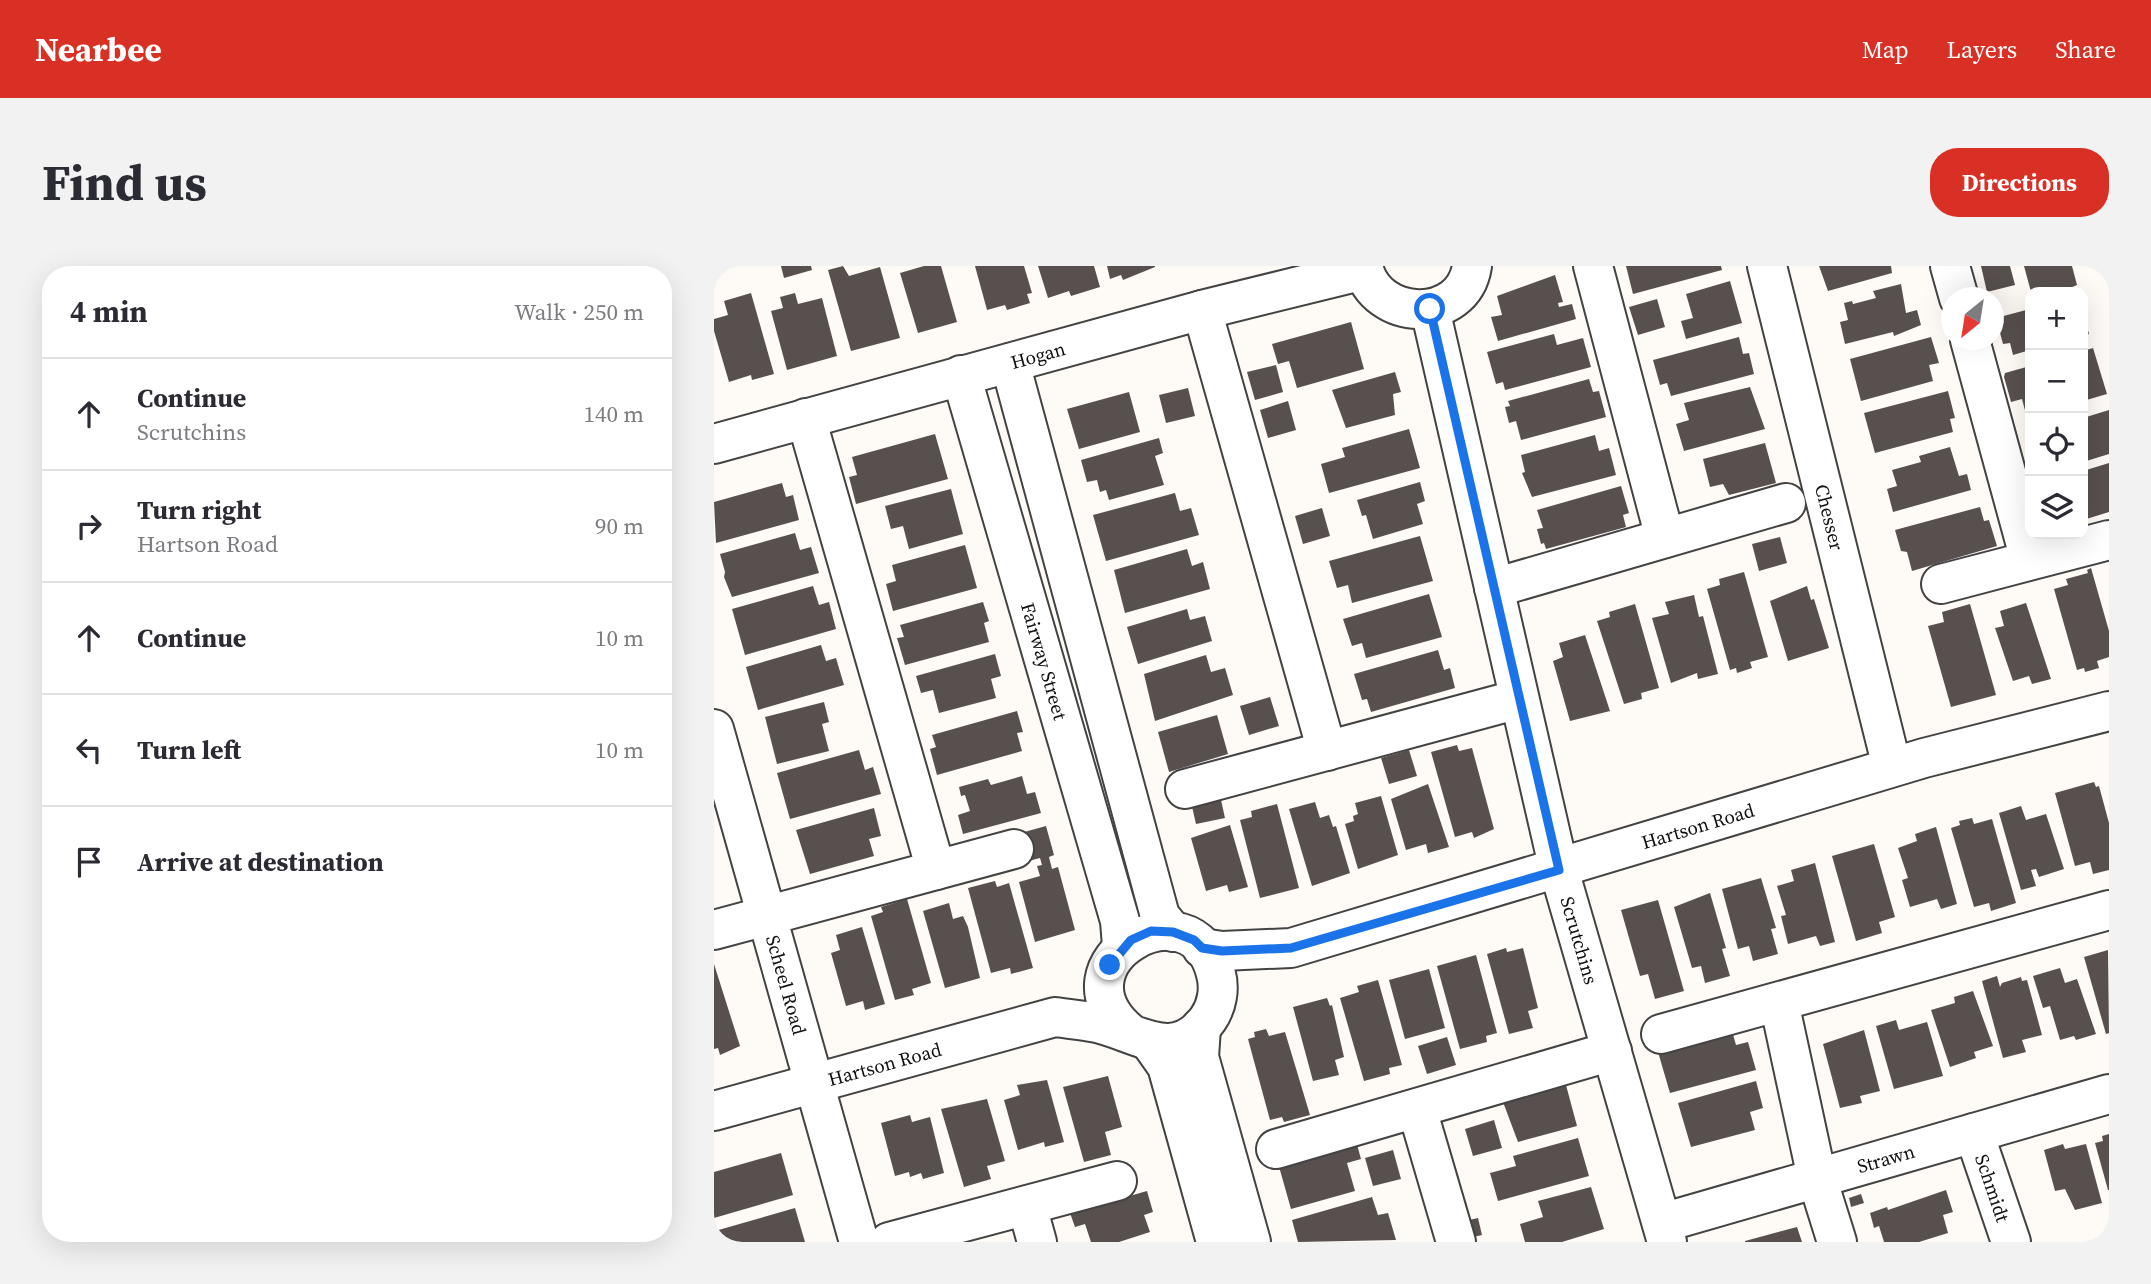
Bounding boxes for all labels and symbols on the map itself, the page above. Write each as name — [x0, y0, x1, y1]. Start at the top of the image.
north arrow — [1941, 287, 2004, 350]
route start — [1414, 293, 1445, 324]
street label: Hogan — [1008, 335, 1068, 375]
street label: Chesser — [1809, 481, 1850, 553]
street label: Fairway Street — [1015, 599, 1074, 724]
street label: Hartson Road — [1638, 797, 1758, 855]
street label: Scrutchins — [1554, 893, 1605, 987]
street label: Scheel Road — [760, 932, 813, 1038]
route end — [1094, 949, 1125, 980]
street label: Hartson Road — [825, 1036, 944, 1092]
street label: Strawn — [1854, 1138, 1918, 1179]
street label: Schmidt — [1969, 1151, 2016, 1226]

